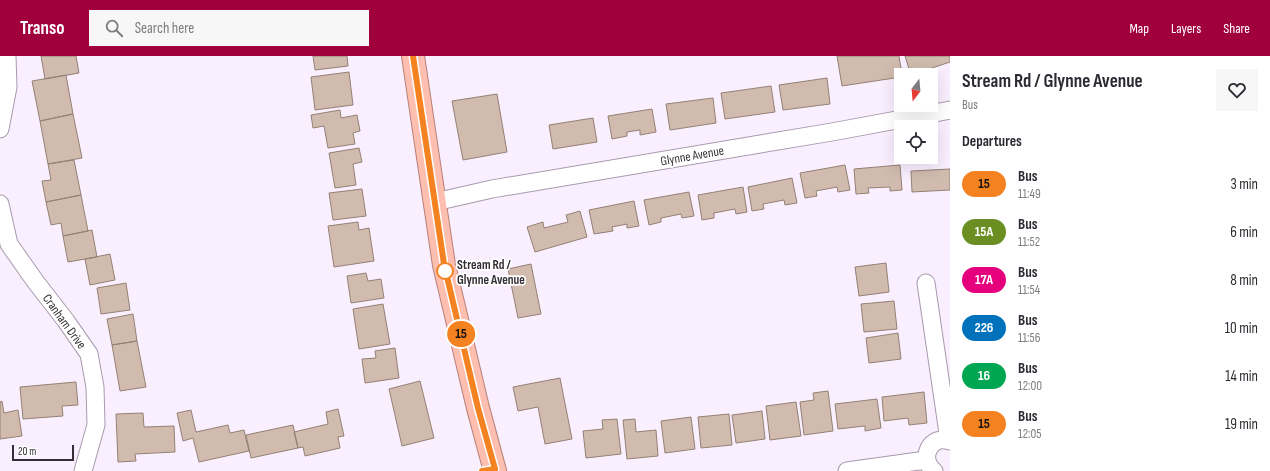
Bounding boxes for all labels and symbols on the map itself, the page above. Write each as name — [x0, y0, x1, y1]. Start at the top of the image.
north arrow — [894, 68, 938, 112]
street label: Glynne Avenue — [659, 143, 725, 169]
place label: Stream Rd / Glynne Avenue — [457, 257, 525, 288]
marker: Stream Rd / Glynne Avenue — [436, 262, 454, 280]
street label: Cranham Drive — [39, 291, 89, 352]
line badge: 15 — [443, 321, 479, 347]
scale bar — [12, 443, 74, 462]

